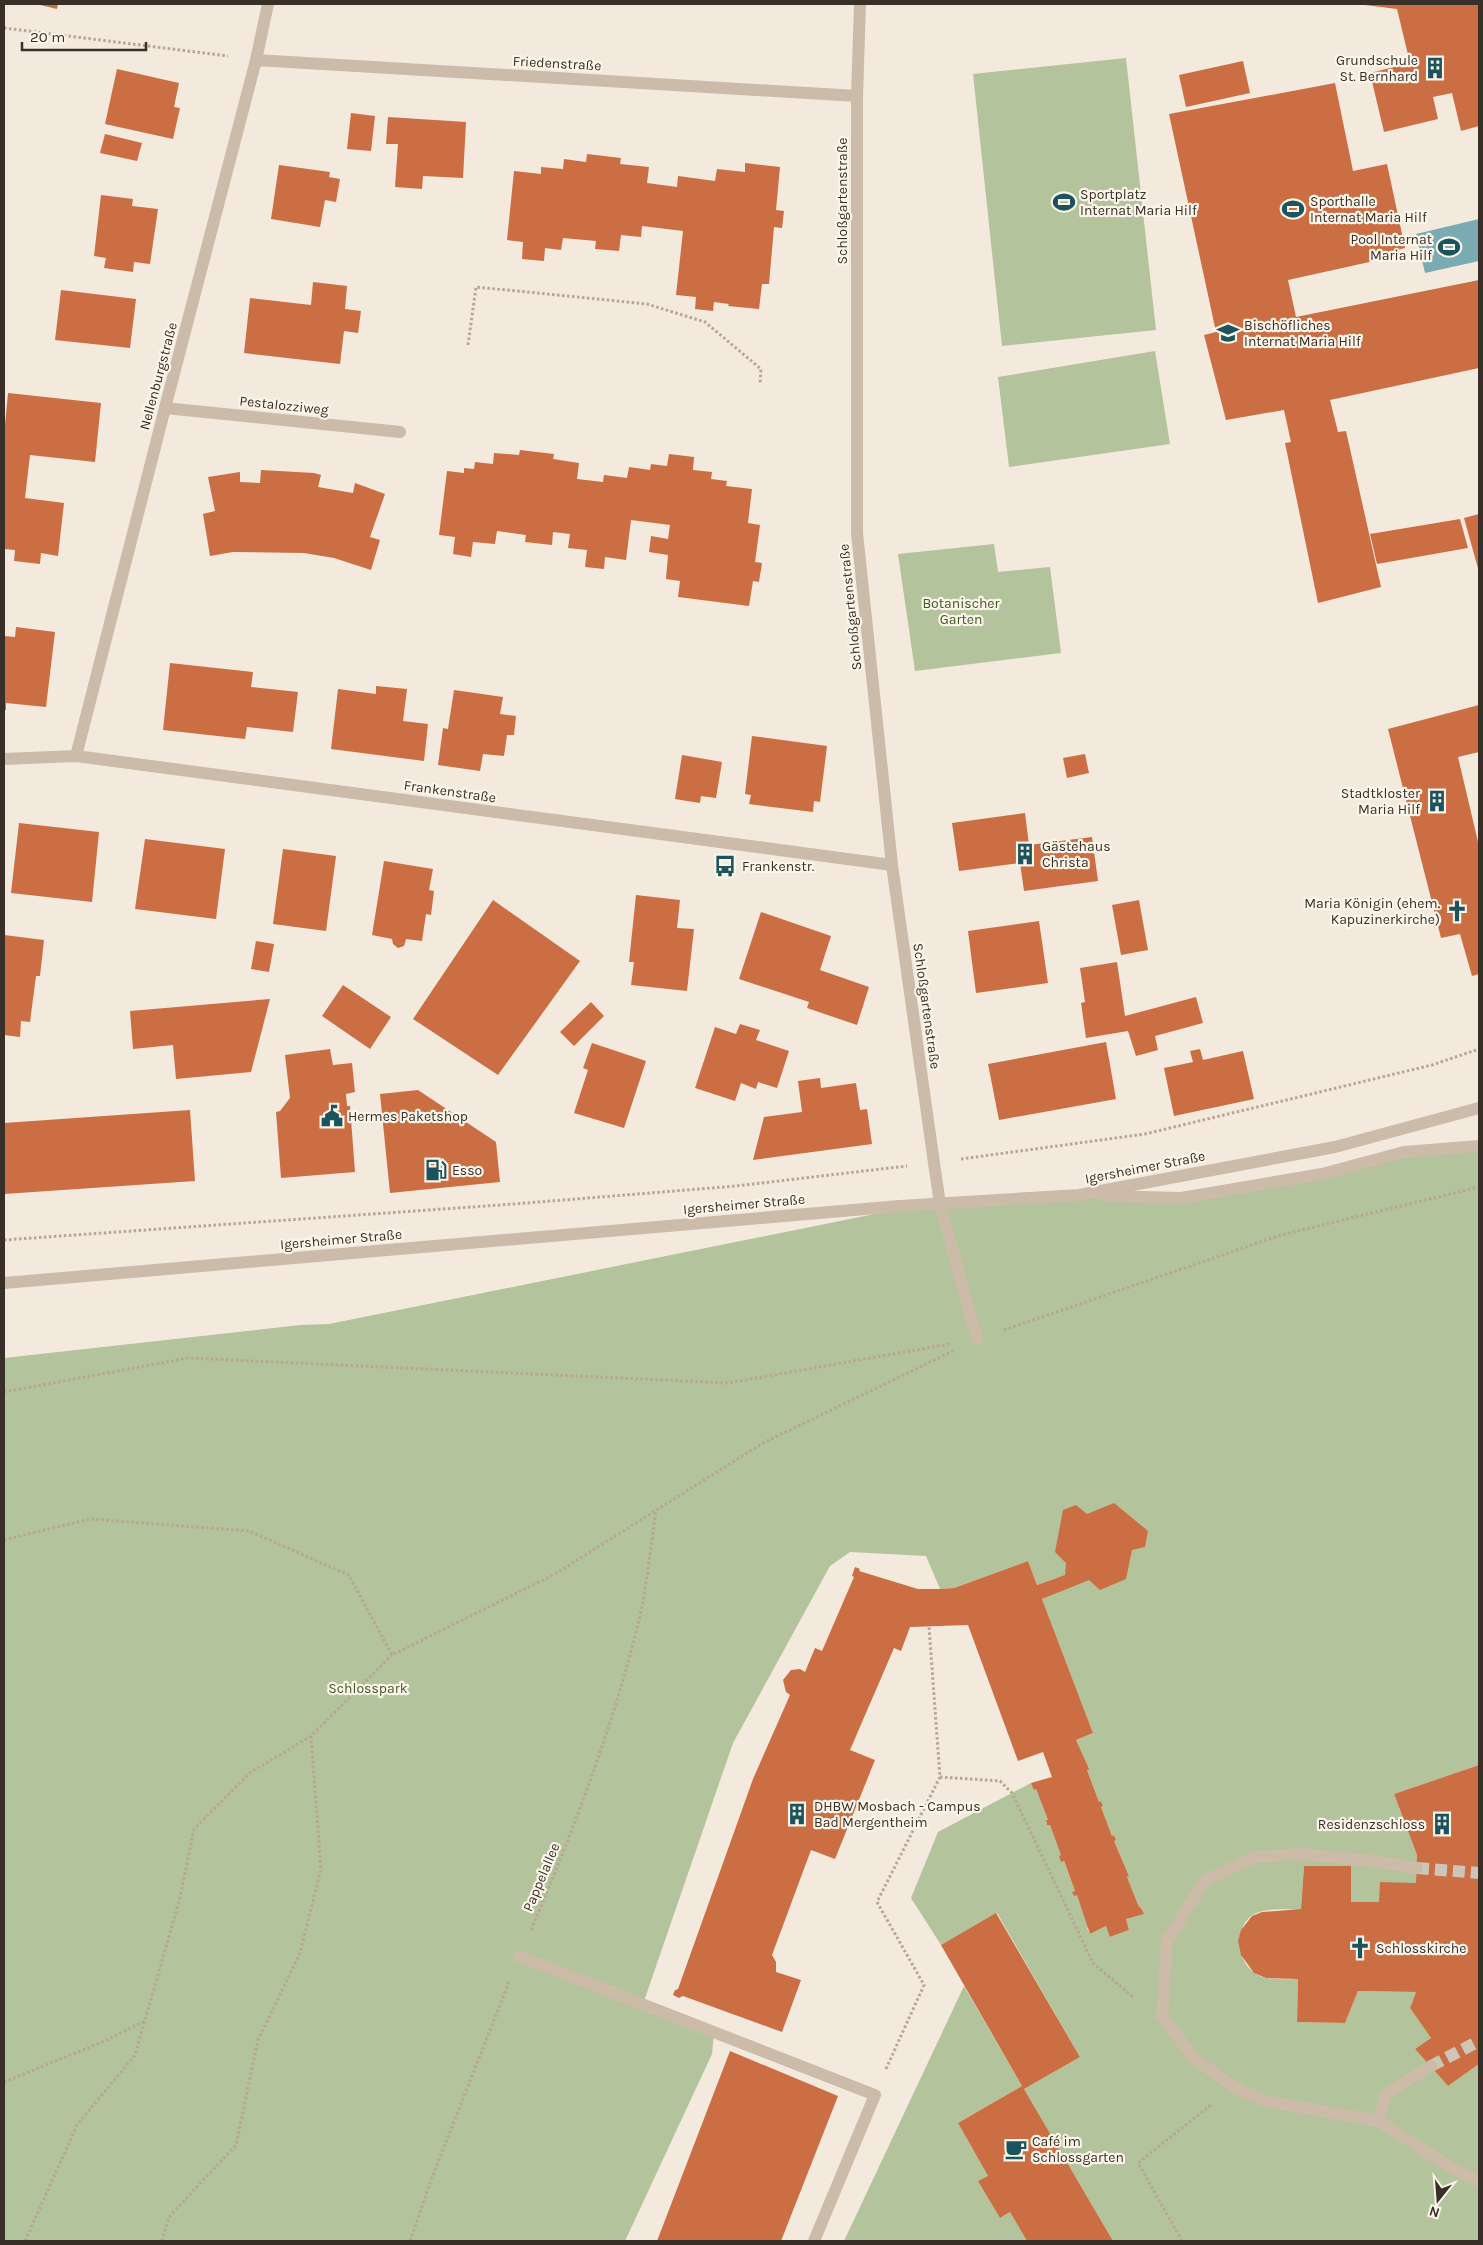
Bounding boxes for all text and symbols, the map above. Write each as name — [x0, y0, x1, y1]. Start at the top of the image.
scale bar — [22, 20, 146, 52]
text: 20 m — [30, 28, 65, 46]
place label: Grundschule St. Bernhard — [1336, 52, 1418, 85]
street label: Friedenstraße — [512, 53, 602, 74]
building icon: Grundschule St. Bernhard — [1422, 55, 1448, 81]
street label: Schloßgartenstraße — [834, 137, 851, 265]
place label: Sportplatz Internat Maria Hilf — [1080, 186, 1197, 219]
sports icon: Sportplatz Internat Maria Hilf — [1051, 189, 1077, 215]
place label: Sporthalle Internat Maria Hilf — [1310, 193, 1427, 226]
sports icon: Sporthalle Internat Maria Hilf — [1280, 196, 1306, 222]
place label: Pool Internat Maria Hilf — [1350, 231, 1432, 264]
sports icon: Pool Internat Maria Hilf — [1436, 234, 1462, 260]
place label: Bischöfliches Internat Maria Hilf — [1244, 317, 1361, 350]
street label: Nellenburgstraße — [136, 320, 181, 432]
school or university icon: Bischöfliches Internat Maria Hilf — [1215, 320, 1241, 346]
street label: Pestalozziweg — [239, 392, 329, 419]
street label: Schloßgartenstraße — [835, 543, 866, 671]
park label: Botanischer Garten — [922, 595, 1001, 628]
street label: Frankenstraße — [403, 777, 497, 806]
place label: Stadtkloster Maria Hilf — [1341, 785, 1421, 818]
building icon: Stadtkloster Maria Hilf — [1424, 788, 1450, 814]
place label: Gästehaus Christa — [1042, 838, 1111, 871]
building icon: Gästehaus Christa — [1012, 841, 1038, 867]
bus stop icon: Frankenstr. — [712, 853, 738, 879]
place label: Frankenstr. — [742, 858, 815, 875]
place label: Maria Königin (ehem. Kapuzinerkirche) — [1304, 895, 1440, 928]
church icon: Maria Königin (ehem. Kapuzinerkirche) — [1444, 898, 1470, 924]
street label: Schloßgartenstraße — [909, 942, 944, 1070]
public building icon: Hermes Paketshop — [319, 1103, 345, 1129]
place label: Hermes Paketshop — [348, 1108, 468, 1125]
street label: Igersheimer Straße — [1084, 1147, 1207, 1187]
fuel station icon: Esso — [423, 1157, 449, 1183]
place label: Esso — [452, 1162, 482, 1179]
street label: Igersheimer Straße — [682, 1191, 806, 1218]
street label: Igersheimer Straße — [279, 1226, 403, 1253]
park label: Schlosspark — [328, 1680, 408, 1697]
place label: DHBW Mosbach - Campus Bad Mergentheim — [814, 1798, 981, 1831]
building icon: DHBW Mosbach - Campus Bad Mergentheim — [784, 1801, 810, 1827]
building icon: Residenzschloss — [1429, 1811, 1455, 1837]
place label: Residenzschloss — [1318, 1816, 1425, 1833]
street label: Pappelallee — [519, 1840, 564, 1914]
church icon: Schlosskirche — [1347, 1935, 1373, 1961]
place label: Schlosskirche — [1376, 1940, 1466, 1957]
place label: Café im Schlossgarten — [1032, 2133, 1124, 2166]
cafe icon: Café im Schlossgarten — [1003, 2136, 1029, 2162]
north arrow — [1413, 2175, 1463, 2225]
text: N — [1427, 2202, 1442, 2222]

